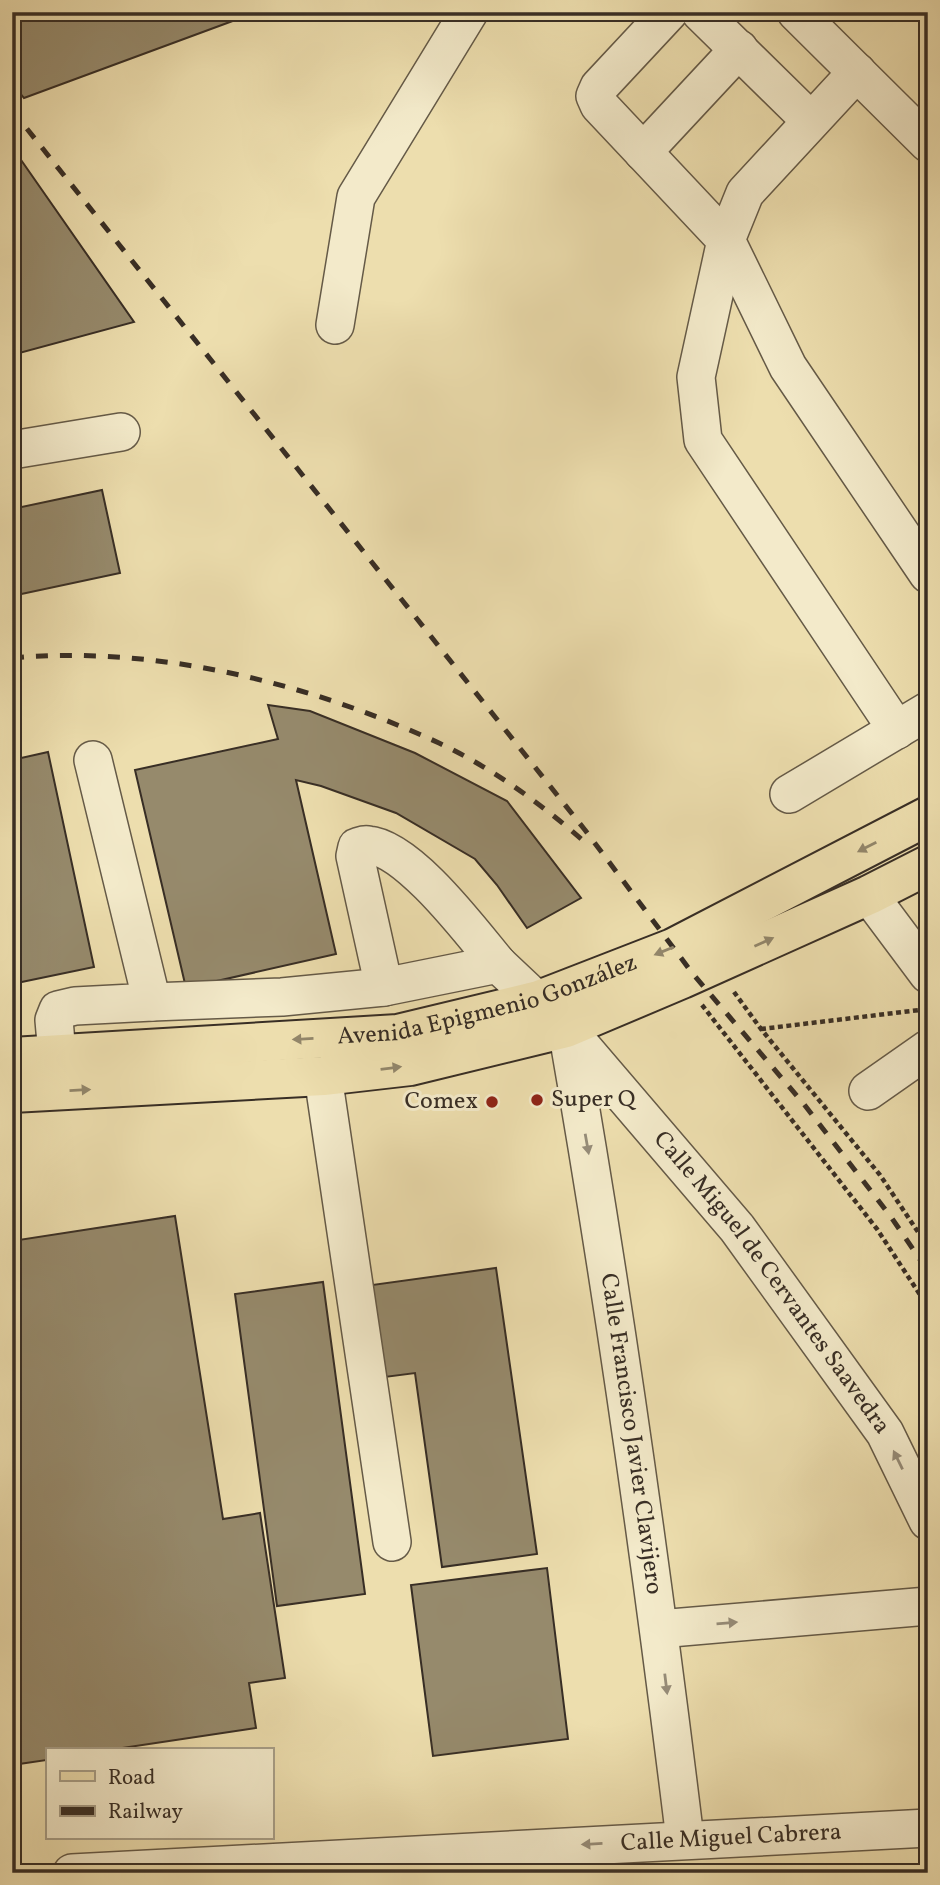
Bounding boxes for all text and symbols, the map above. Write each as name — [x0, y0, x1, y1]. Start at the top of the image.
one-way arrow — [857, 842, 877, 853]
one-way arrow — [754, 936, 774, 948]
one-way arrow — [654, 945, 675, 956]
street label: Avenida Epigmenio González — [336, 946, 642, 1055]
one-way arrow — [292, 1034, 314, 1045]
one-way arrow — [380, 1062, 402, 1073]
place label: Super Q — [551, 1083, 637, 1117]
one-way arrow — [70, 1084, 92, 1095]
place label: Comex — [404, 1085, 478, 1119]
marker: Super Q — [529, 1092, 545, 1108]
marker: Comex — [484, 1094, 500, 1110]
street label: Calle Miguel de Cervantes Saavedra — [645, 1124, 898, 1442]
one-way arrow — [582, 1133, 593, 1155]
street label: Calle Francisco Javier Clavijero — [591, 1271, 671, 1597]
one-way arrow — [892, 1450, 904, 1470]
one-way arrow — [716, 1617, 738, 1628]
one-way arrow — [660, 1673, 671, 1695]
legend — [46, 1748, 273, 1840]
text: Road — [108, 1764, 155, 1793]
text: Railway — [108, 1798, 184, 1827]
street label: Calle Miguel Cabrera — [620, 1816, 842, 1861]
one-way arrow — [581, 1839, 603, 1850]

